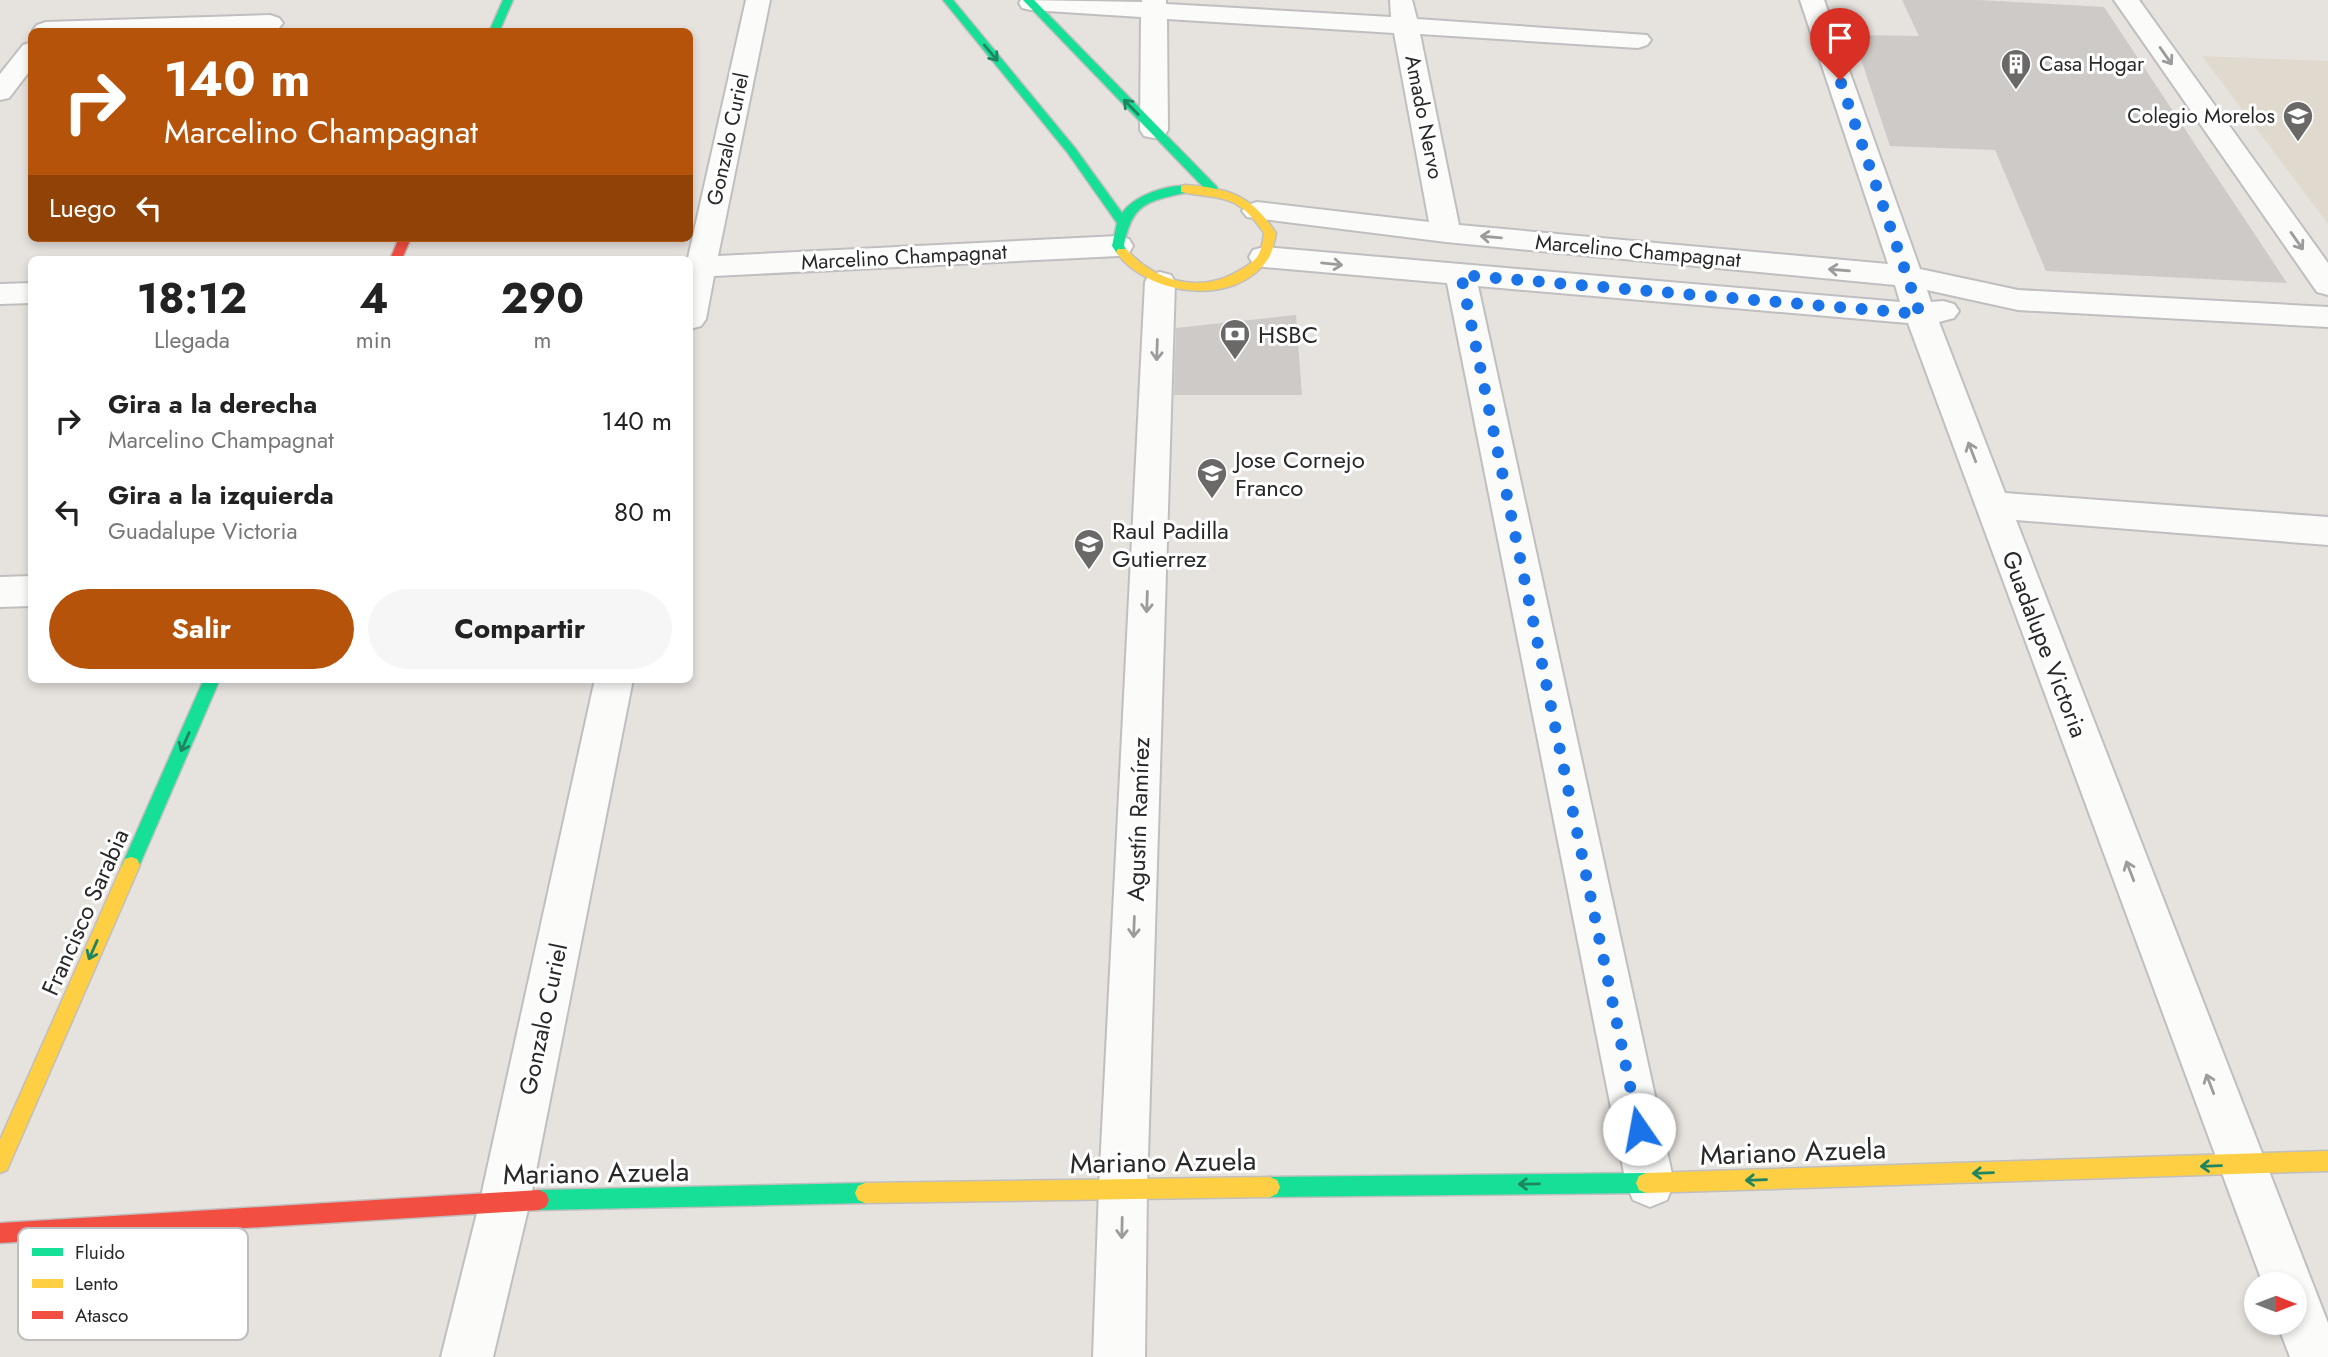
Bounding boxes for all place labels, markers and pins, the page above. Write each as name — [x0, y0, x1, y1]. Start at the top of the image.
pin — [1810, 8, 1870, 80]
building icon: Casa Hogar — [1999, 47, 2033, 91]
place label: Casa Hogar — [2039, 49, 2145, 79]
school or university icon: Colegio Morelos — [2281, 99, 2315, 143]
place label: Colegio Morelos — [2127, 101, 2275, 131]
bank icon: HSBC — [1218, 317, 1252, 361]
place label: HSBC — [1258, 317, 1318, 352]
place label: Jose Cornejo Franco — [1232, 442, 1365, 505]
school or university icon: Jose Cornejo Franco — [1195, 456, 1229, 500]
place label: Raul Padilla Gutierrez — [1112, 513, 1229, 576]
school or university icon: Raul Padilla Gutierrez — [1072, 527, 1106, 571]

